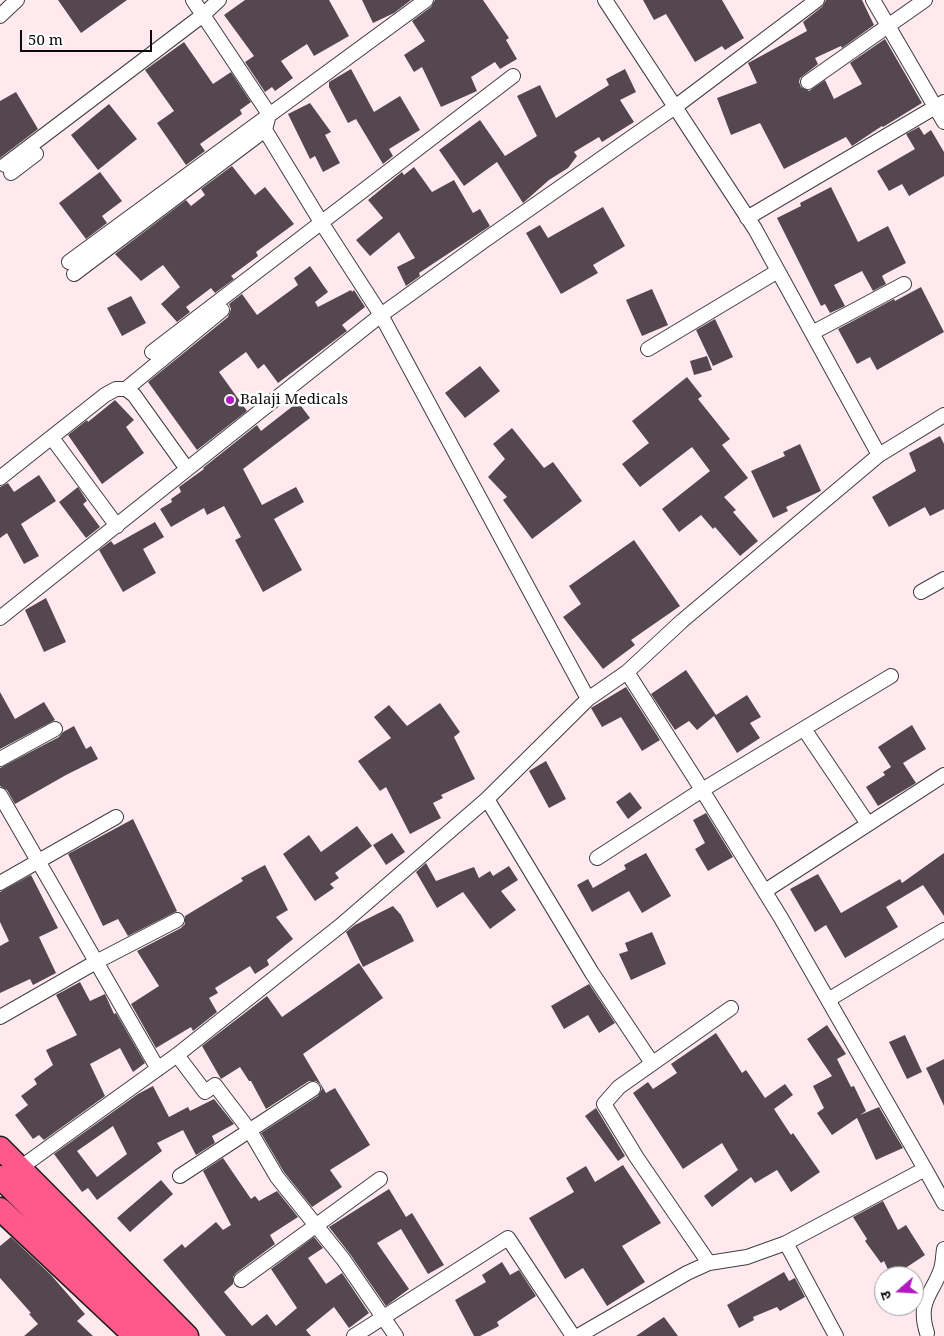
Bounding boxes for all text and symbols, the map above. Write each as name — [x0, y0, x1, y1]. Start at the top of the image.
scale bar — [22, 20, 155, 52]
text: 50 m — [28, 29, 63, 49]
place label: Balaji Medicals — [240, 391, 348, 409]
marker: Balaji Medicals — [224, 394, 236, 406]
north arrow — [874, 1266, 924, 1316]
text: उ — [875, 1289, 896, 1303]

